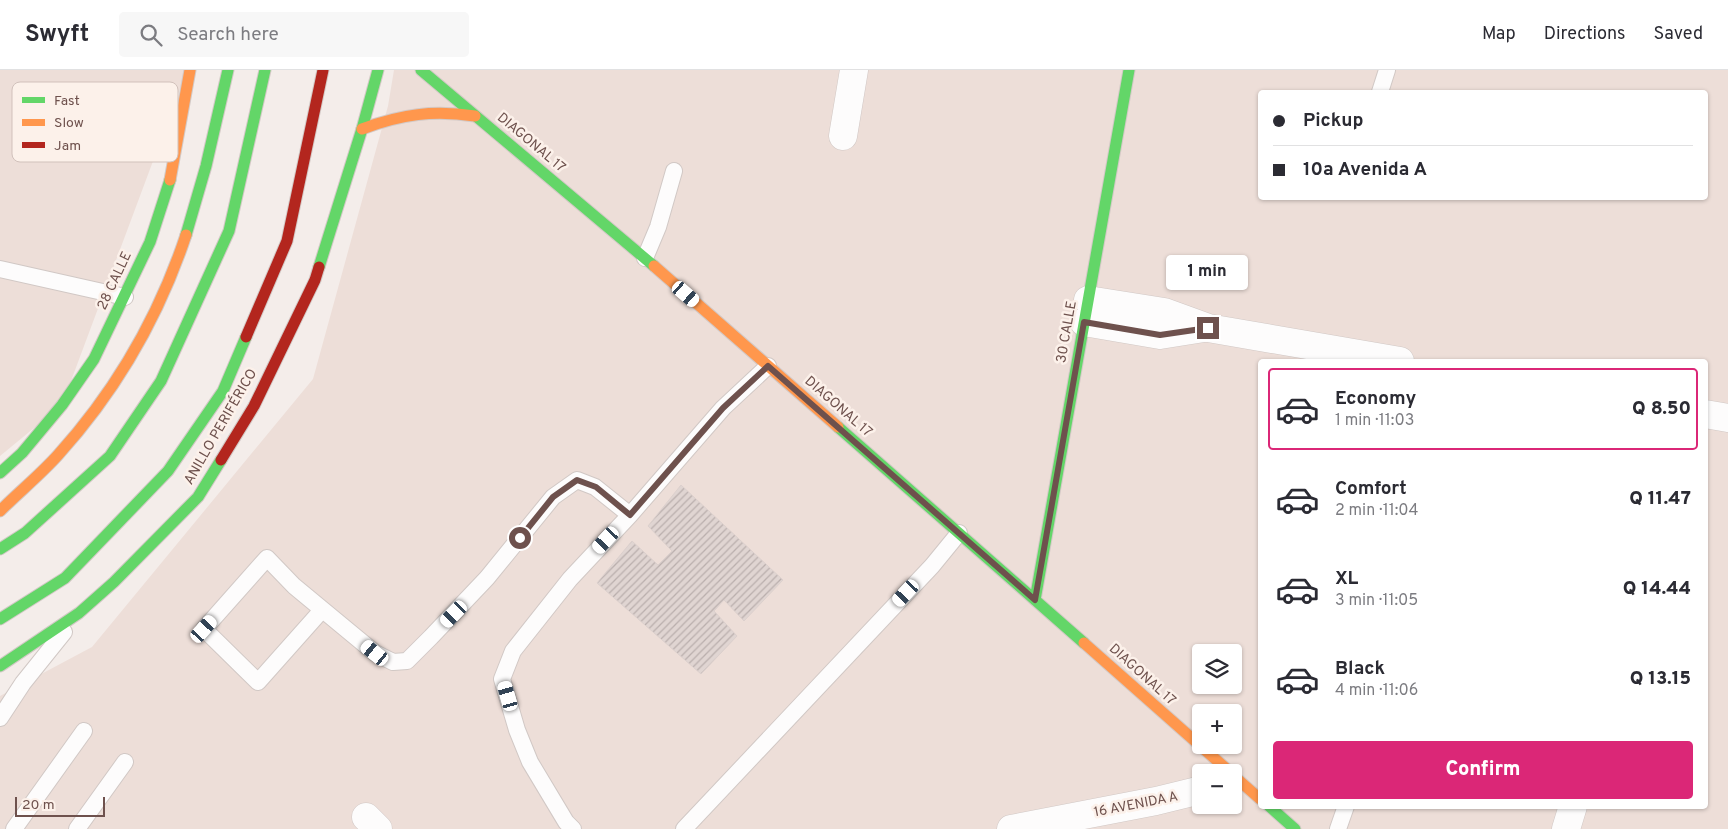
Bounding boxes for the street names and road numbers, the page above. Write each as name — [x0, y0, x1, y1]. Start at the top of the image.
street label: DIAGONAL 17 — [493, 109, 569, 177]
street label: 28 CALLE — [94, 249, 136, 313]
street label: 30 CALLE — [1053, 300, 1081, 364]
street label: ANILLO PERIFÉRICO — [180, 366, 261, 488]
street label: DIAGONAL 17 — [801, 373, 875, 441]
street label: DIAGONAL 17 — [1105, 641, 1179, 709]
street label: 16 AVENIDA A — [1092, 788, 1180, 822]

